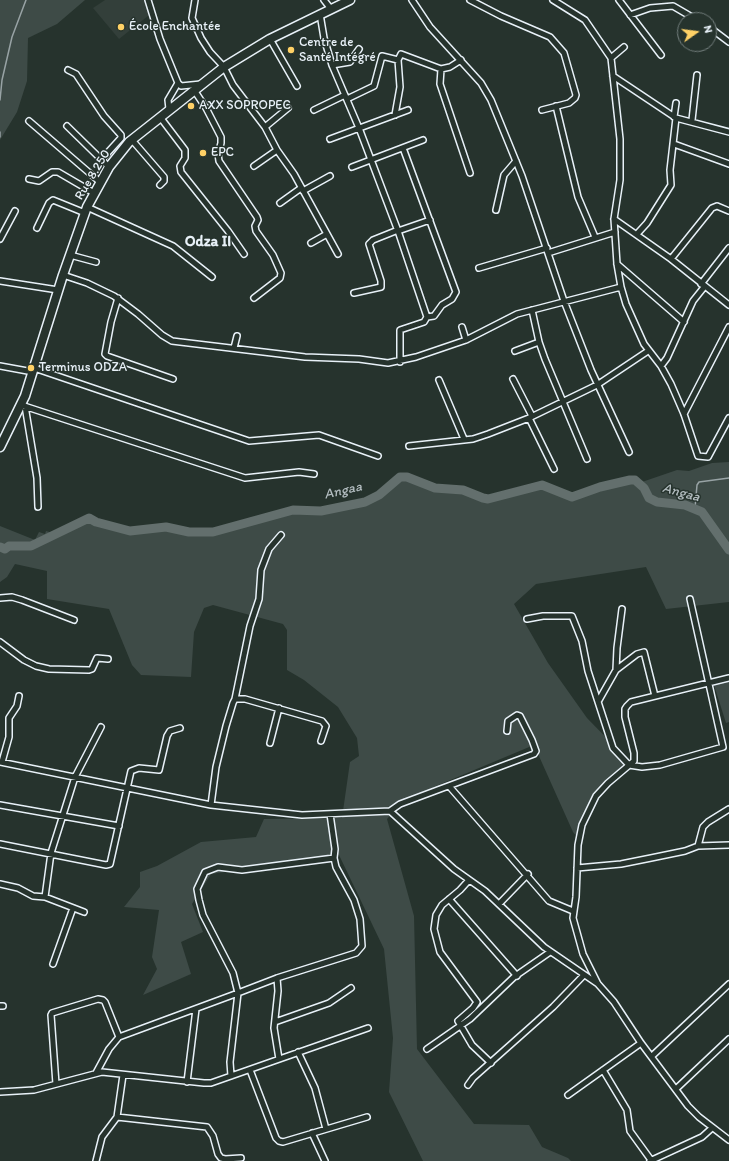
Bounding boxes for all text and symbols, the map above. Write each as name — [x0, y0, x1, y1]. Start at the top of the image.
north arrow — [677, 12, 717, 52]
place label: École Enchantée — [129, 19, 220, 35]
marker: École Enchantée — [116, 22, 126, 32]
text: N — [701, 24, 715, 34]
place label: Centre de Santé Intégré — [299, 35, 376, 66]
marker: Centre de Santé Intégré — [286, 45, 296, 55]
place label: AXX SOPROPEC — [199, 98, 291, 114]
marker: AXX SOPROPEC — [186, 101, 196, 111]
place label: EPC — [211, 145, 234, 161]
street label: Rue 8.250 — [72, 147, 114, 203]
marker: EPC — [198, 148, 208, 158]
district label: Odza II — [185, 233, 231, 251]
place label: Terminus ODZA — [39, 360, 127, 376]
marker: Terminus ODZA — [26, 363, 36, 373]
water label: Angaa — [323, 479, 363, 503]
water label: Angaa — [660, 480, 702, 506]

